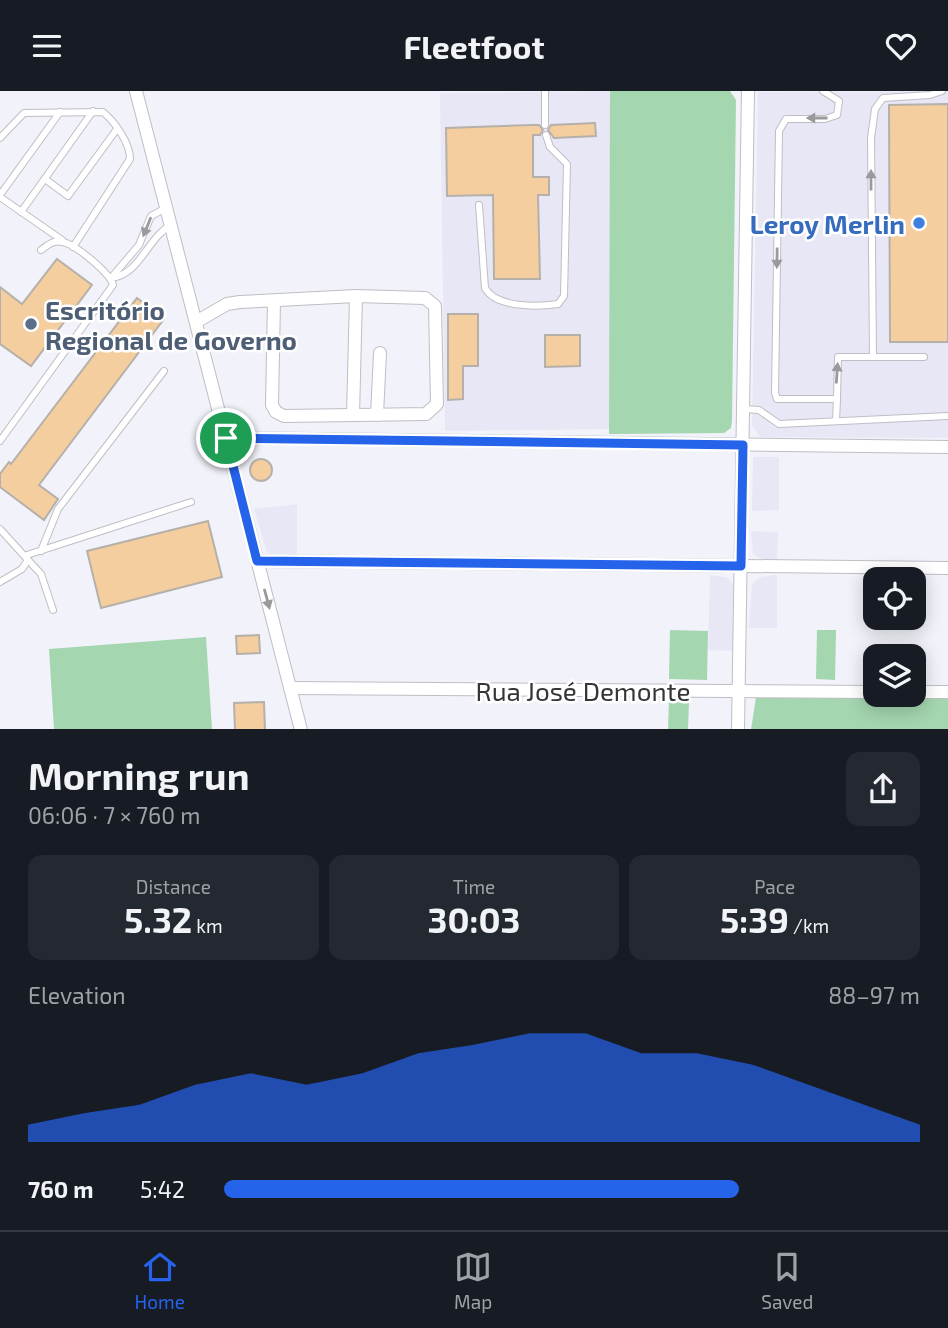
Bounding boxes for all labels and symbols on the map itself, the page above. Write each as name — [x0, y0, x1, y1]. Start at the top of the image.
one-way arrow — [806, 112, 828, 124]
one-way arrow — [865, 169, 877, 191]
place label: Leroy Merlin — [750, 208, 905, 240]
marker: Leroy Merlin — [911, 215, 927, 231]
one-way arrow — [141, 217, 152, 238]
one-way arrow — [771, 247, 783, 269]
place label: Escritório Regional de Governo — [45, 294, 297, 355]
marker: Escritório Regional de Governo — [23, 316, 39, 332]
one-way arrow — [832, 362, 843, 384]
pin — [196, 408, 256, 468]
one-way arrow — [262, 588, 273, 610]
street label: Rua José Demonte — [476, 675, 690, 706]

